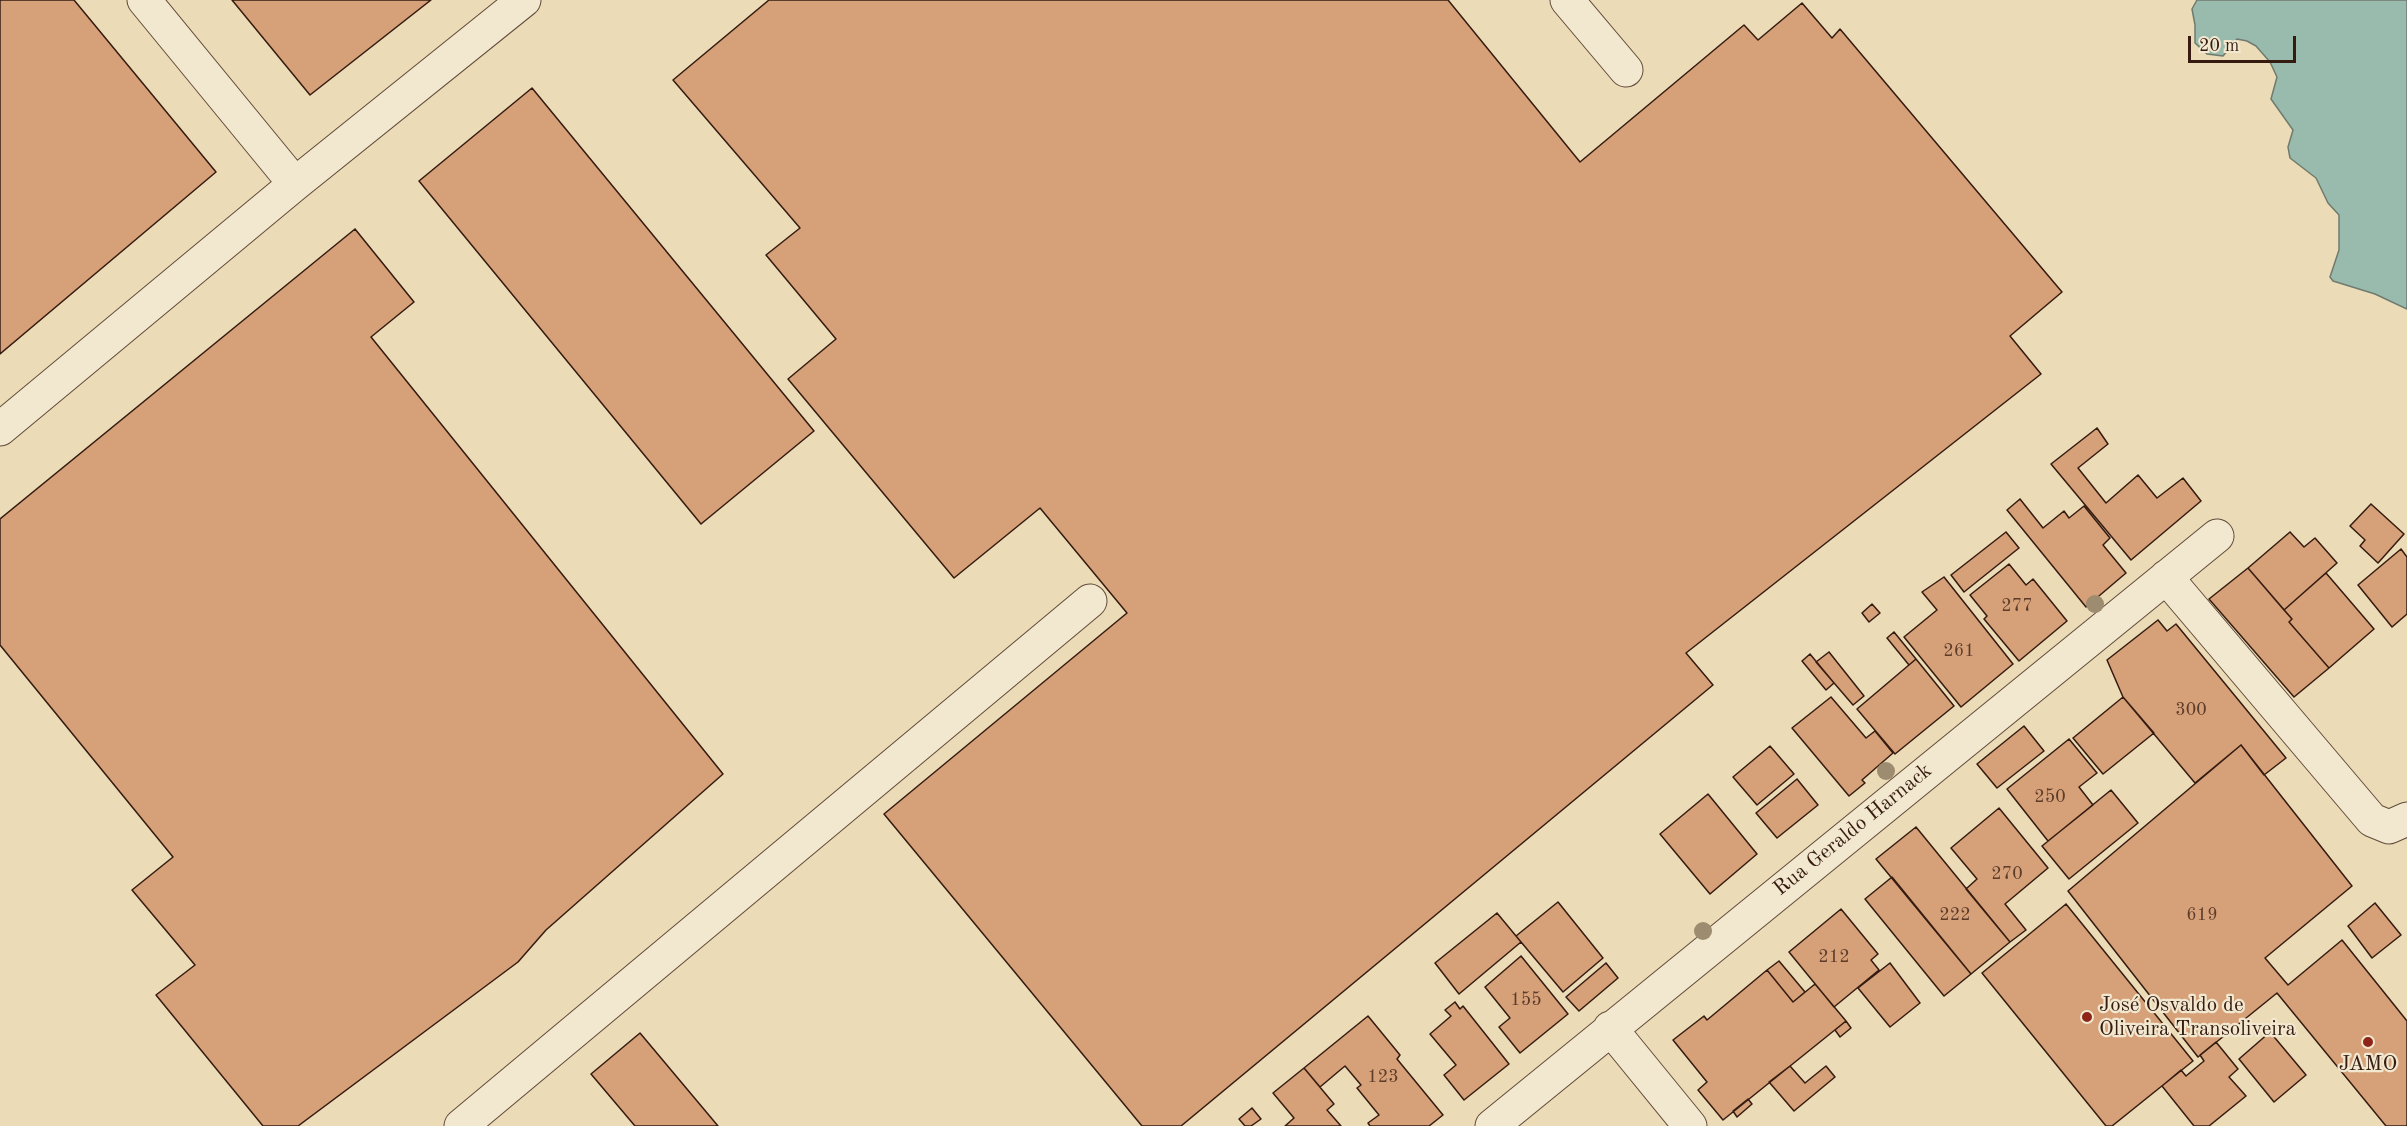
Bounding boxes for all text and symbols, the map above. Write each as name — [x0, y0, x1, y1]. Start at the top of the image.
scale bar — [2191, 24, 2299, 62]
text: 20 m — [2199, 37, 2239, 55]
house number: 277 — [2001, 595, 2033, 617]
house number: 261 — [1943, 640, 1975, 662]
house number: 300 — [2175, 699, 2207, 721]
street label: Rua Geraldo Harnack — [1769, 758, 1937, 902]
house number: 250 — [2034, 786, 2066, 808]
house number: 270 — [1991, 863, 2023, 885]
house number: 222 — [1939, 904, 1971, 926]
house number: 619 — [2186, 904, 2218, 926]
house number: 212 — [1818, 946, 1850, 968]
house number: 155 — [1510, 989, 1542, 1011]
place label: José Osvaldo de Oliveira Transoliveira — [2099, 992, 2296, 1042]
marker: José Osvaldo de Oliveira Transoliveira — [2080, 1010, 2094, 1024]
marker: JAMO — [2361, 1035, 2375, 1049]
place label: JAMO — [2339, 1051, 2397, 1077]
house number: 123 — [1367, 1066, 1399, 1088]

